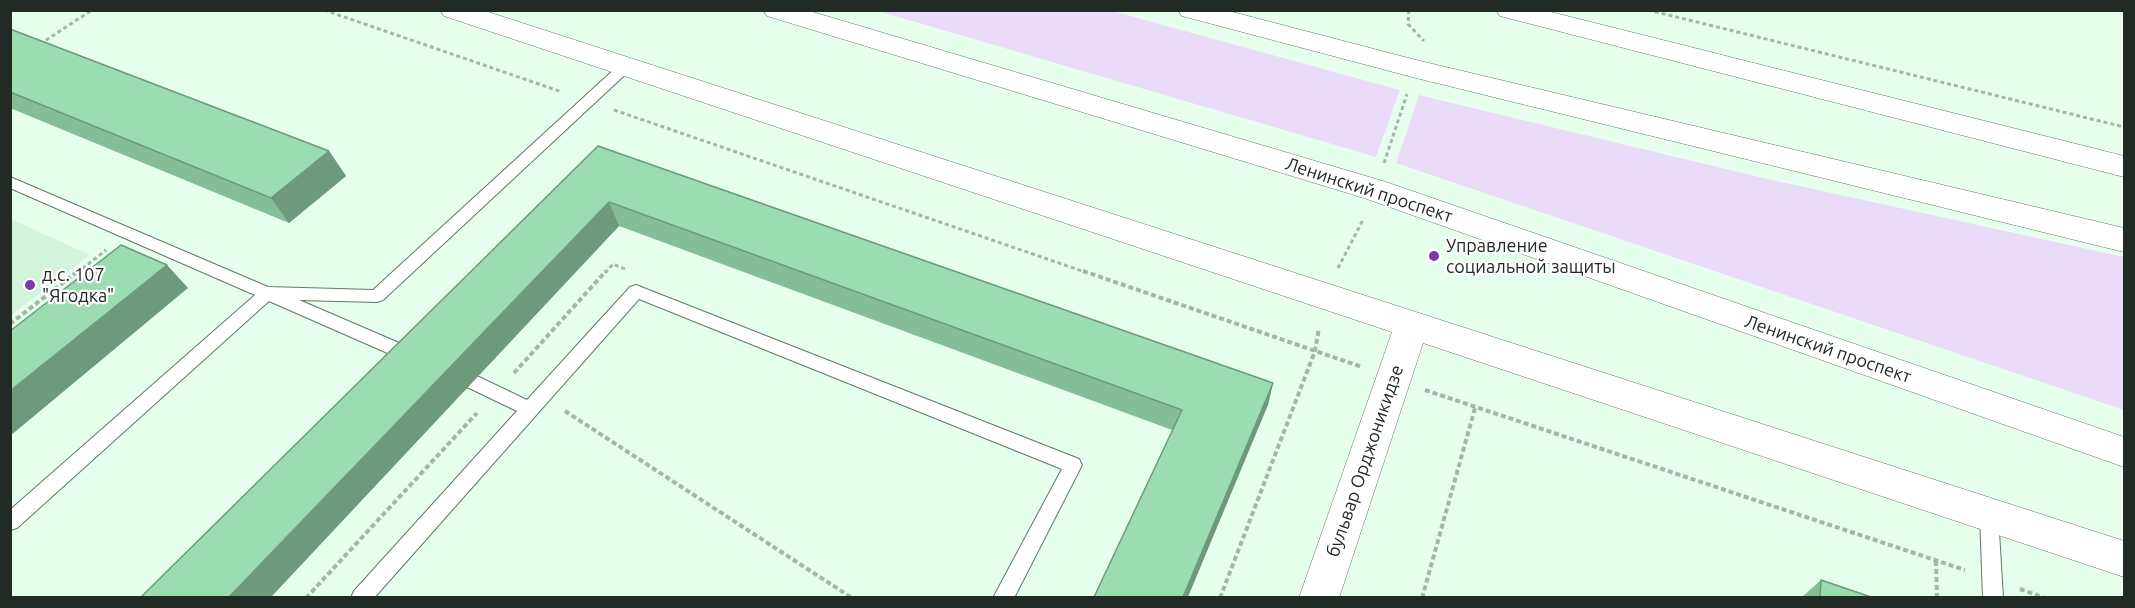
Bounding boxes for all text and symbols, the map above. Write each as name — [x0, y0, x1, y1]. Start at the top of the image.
street label: Ленинский проспект — [1283, 153, 1455, 227]
place label: Управление социальной защиты — [1446, 235, 1616, 278]
marker: Управление социальной защиты — [1427, 249, 1441, 263]
place label: д.с. 107 "Ягодка" — [42, 264, 114, 306]
marker: д.с. 107 "Ягодка" — [23, 278, 37, 292]
street label: Ленинский проспект — [1742, 310, 1914, 388]
street label: бульвар Орджоникидзе — [1322, 362, 1408, 560]

